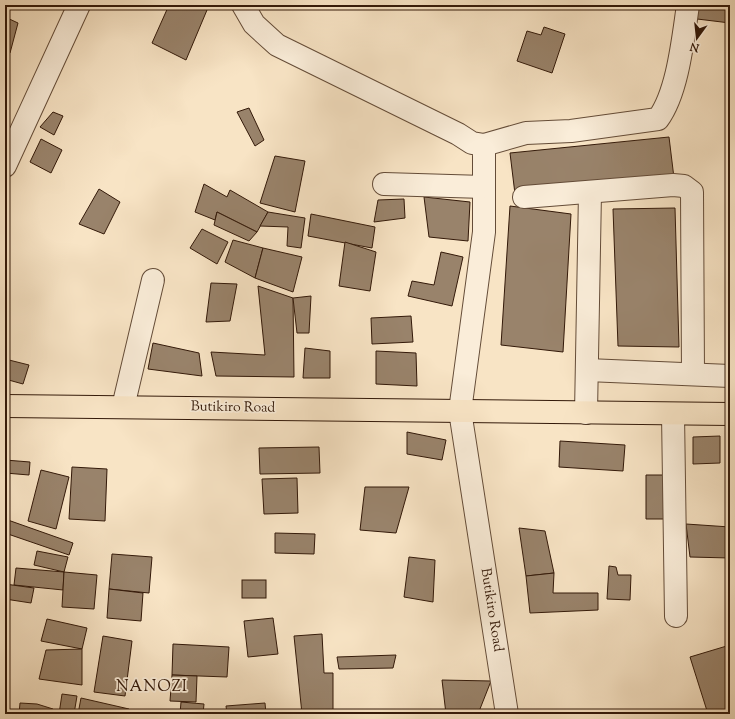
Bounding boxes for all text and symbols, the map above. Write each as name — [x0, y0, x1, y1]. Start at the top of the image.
north arrow — [677, 18, 717, 58]
text: N — [688, 38, 702, 56]
street label: Butikiro Road — [191, 397, 276, 419]
street label: Butikiro Road — [475, 567, 508, 653]
district label: NANOZI — [116, 676, 188, 699]

